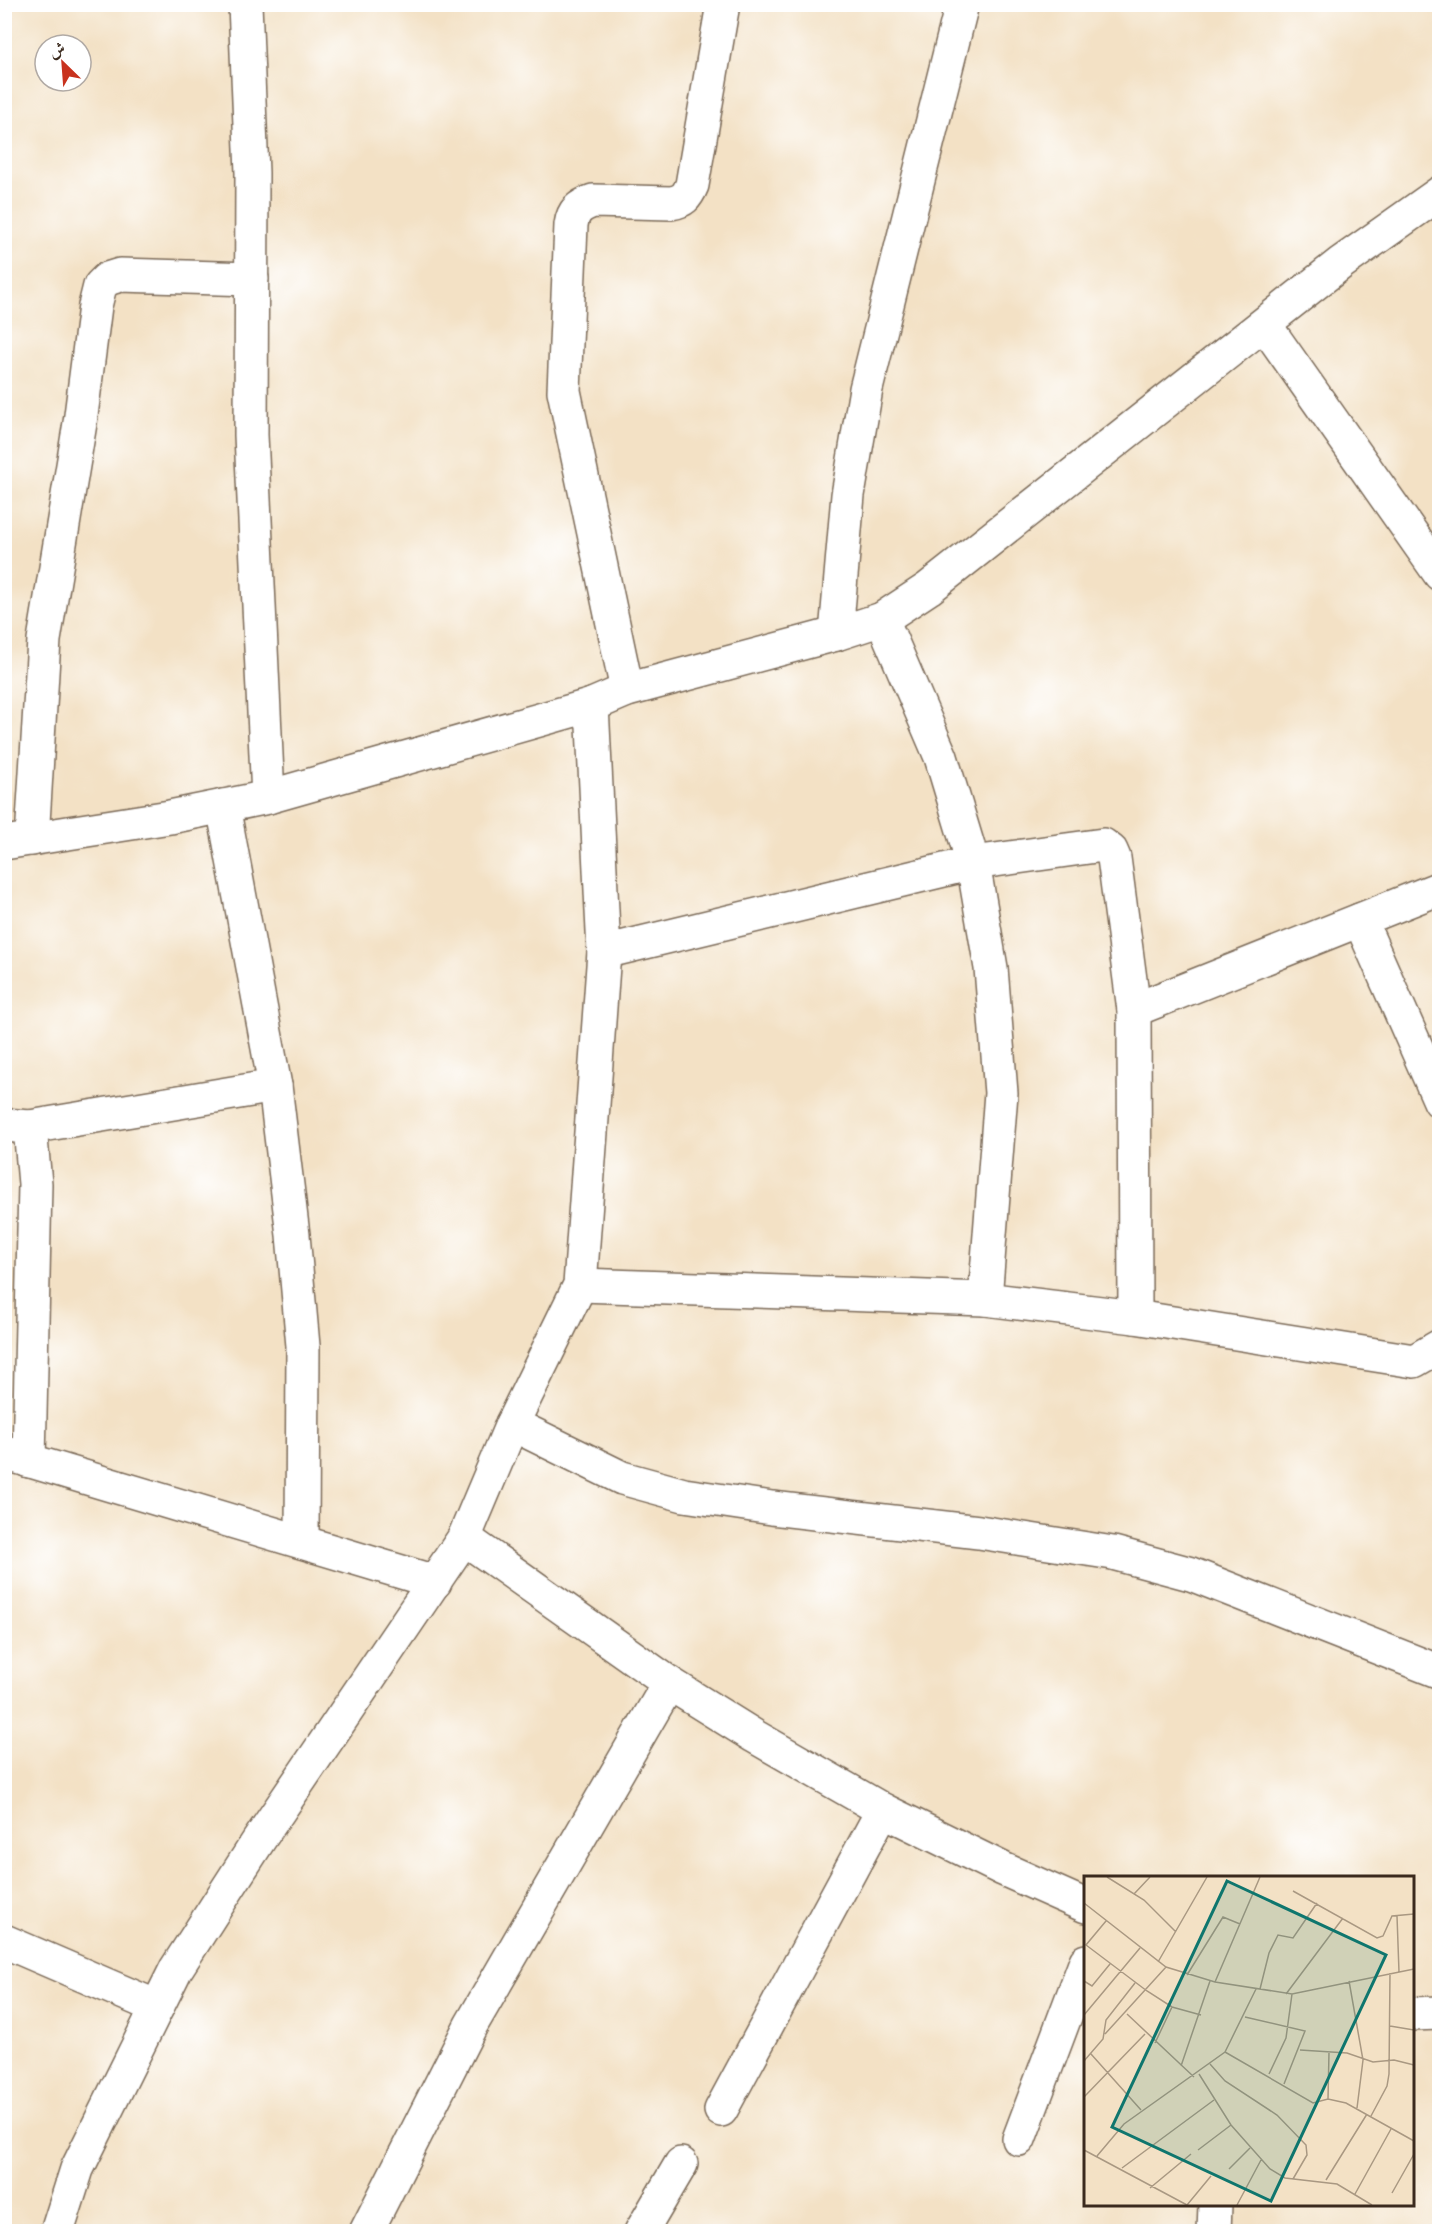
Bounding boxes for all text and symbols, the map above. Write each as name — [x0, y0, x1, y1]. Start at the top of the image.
north arrow — [33, 33, 93, 93]
text: ش — [46, 38, 69, 63]
inset map — [1084, 1876, 1414, 2206]

